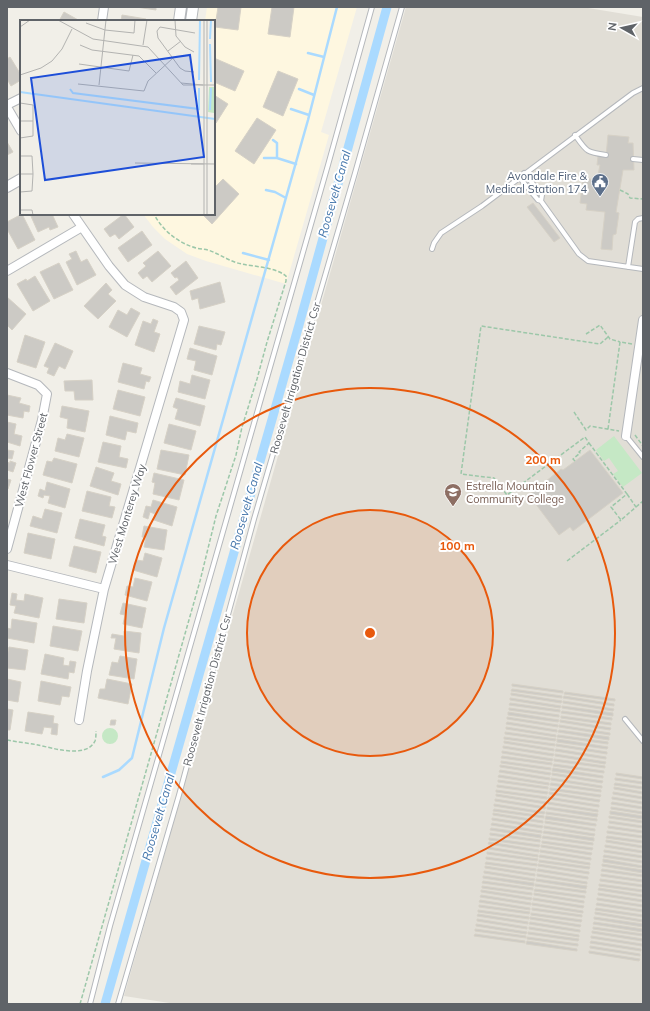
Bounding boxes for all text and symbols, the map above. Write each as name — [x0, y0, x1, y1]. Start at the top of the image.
north arrow — [602, 8, 642, 48]
inset map — [20, 20, 215, 215]
text: N — [605, 22, 620, 32]
water label: Roosevelt Canal — [314, 149, 354, 239]
place label: Avondale Fire & Medical Station 174 — [486, 169, 588, 196]
public building icon: Avondale Fire & Medical Station 174 — [590, 172, 610, 197]
street label: Roosevelt Irrigation District Csr — [267, 301, 323, 455]
street label: West Flower Street — [12, 411, 50, 509]
text: 200 m — [525, 452, 561, 467]
water label: Roosevelt Canal — [226, 461, 266, 551]
street label: West Monterey Way — [105, 462, 149, 566]
place label: Estrella Mountain Community College — [466, 479, 564, 506]
school or university icon: Estrella Mountain Community College — [443, 482, 463, 507]
text: 100 m — [439, 538, 475, 553]
street label: Roosevelt Irrigation District Csr — [180, 612, 234, 768]
centre of rings — [363, 626, 377, 640]
water label: Roosevelt Canal — [138, 772, 178, 862]

